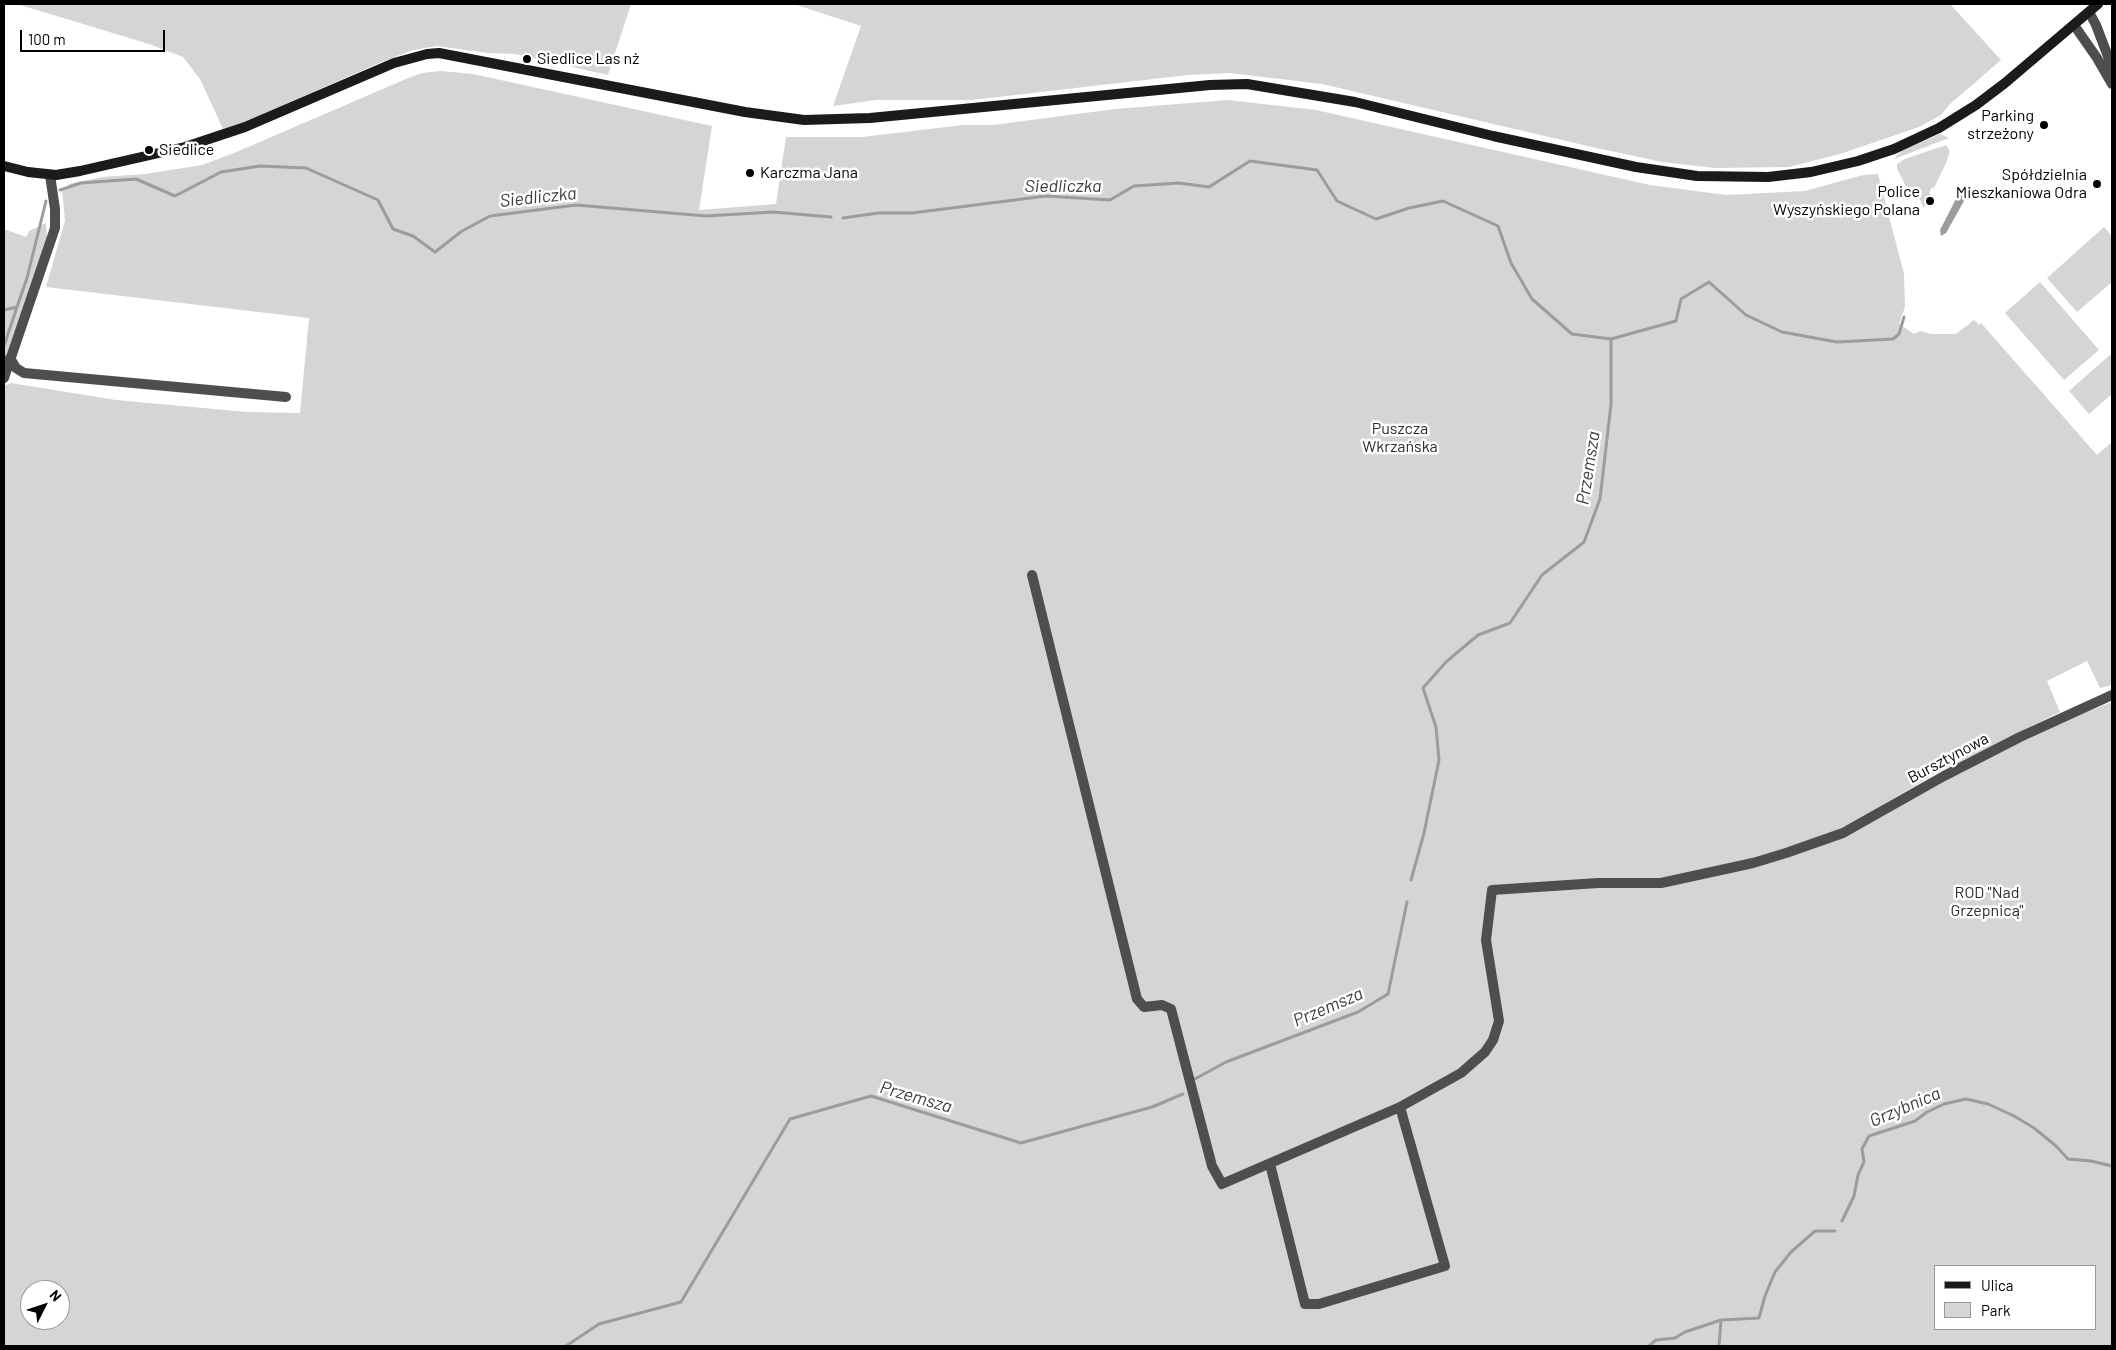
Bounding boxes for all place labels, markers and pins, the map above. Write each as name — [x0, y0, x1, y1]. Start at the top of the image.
place label: Siedlice Las nż — [537, 49, 639, 69]
marker: Siedlice Las nż — [521, 53, 533, 65]
place label: Parking strzeżony — [1967, 106, 2034, 144]
marker: Parking strzeżony — [2038, 119, 2050, 131]
place label: Siedlice — [159, 140, 214, 160]
marker: Siedlice — [143, 144, 155, 156]
place label: Karczma Jana — [760, 163, 858, 183]
place label: Spółdzielnia Mieszkaniowa Odra — [1956, 165, 2087, 203]
marker: Karczma Jana — [744, 167, 756, 179]
marker: Spółdzielnia Mieszkaniowa Odra — [2091, 178, 2103, 190]
place label: Police Wyszyńskiego Polana — [1773, 182, 1920, 220]
marker: Police Wyszyńskiego Polana — [1924, 195, 1936, 207]

